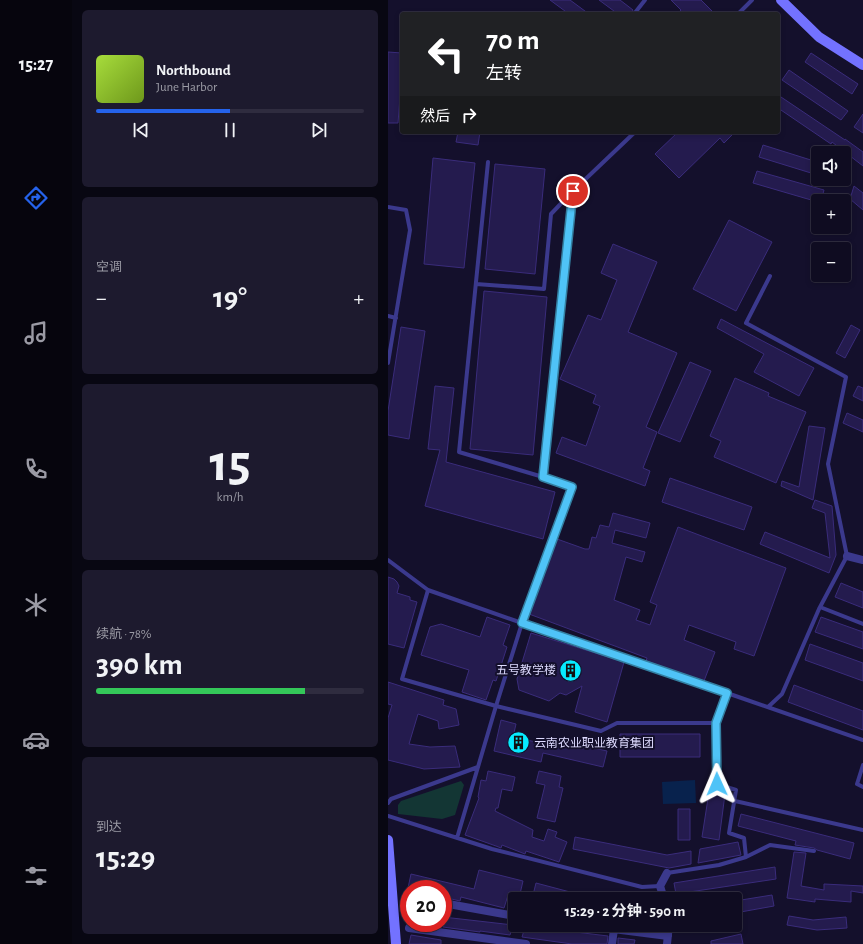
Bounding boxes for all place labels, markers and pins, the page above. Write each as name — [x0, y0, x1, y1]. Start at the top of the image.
pin — [556, 174, 590, 208]
building icon: 五号教学楼 — [558, 657, 584, 683]
place label: 五号教学楼 — [496, 663, 556, 676]
building icon: 云南农业职业教育集团 — [505, 730, 531, 756]
place label: 云南农业职业教育集团 — [534, 736, 654, 749]

